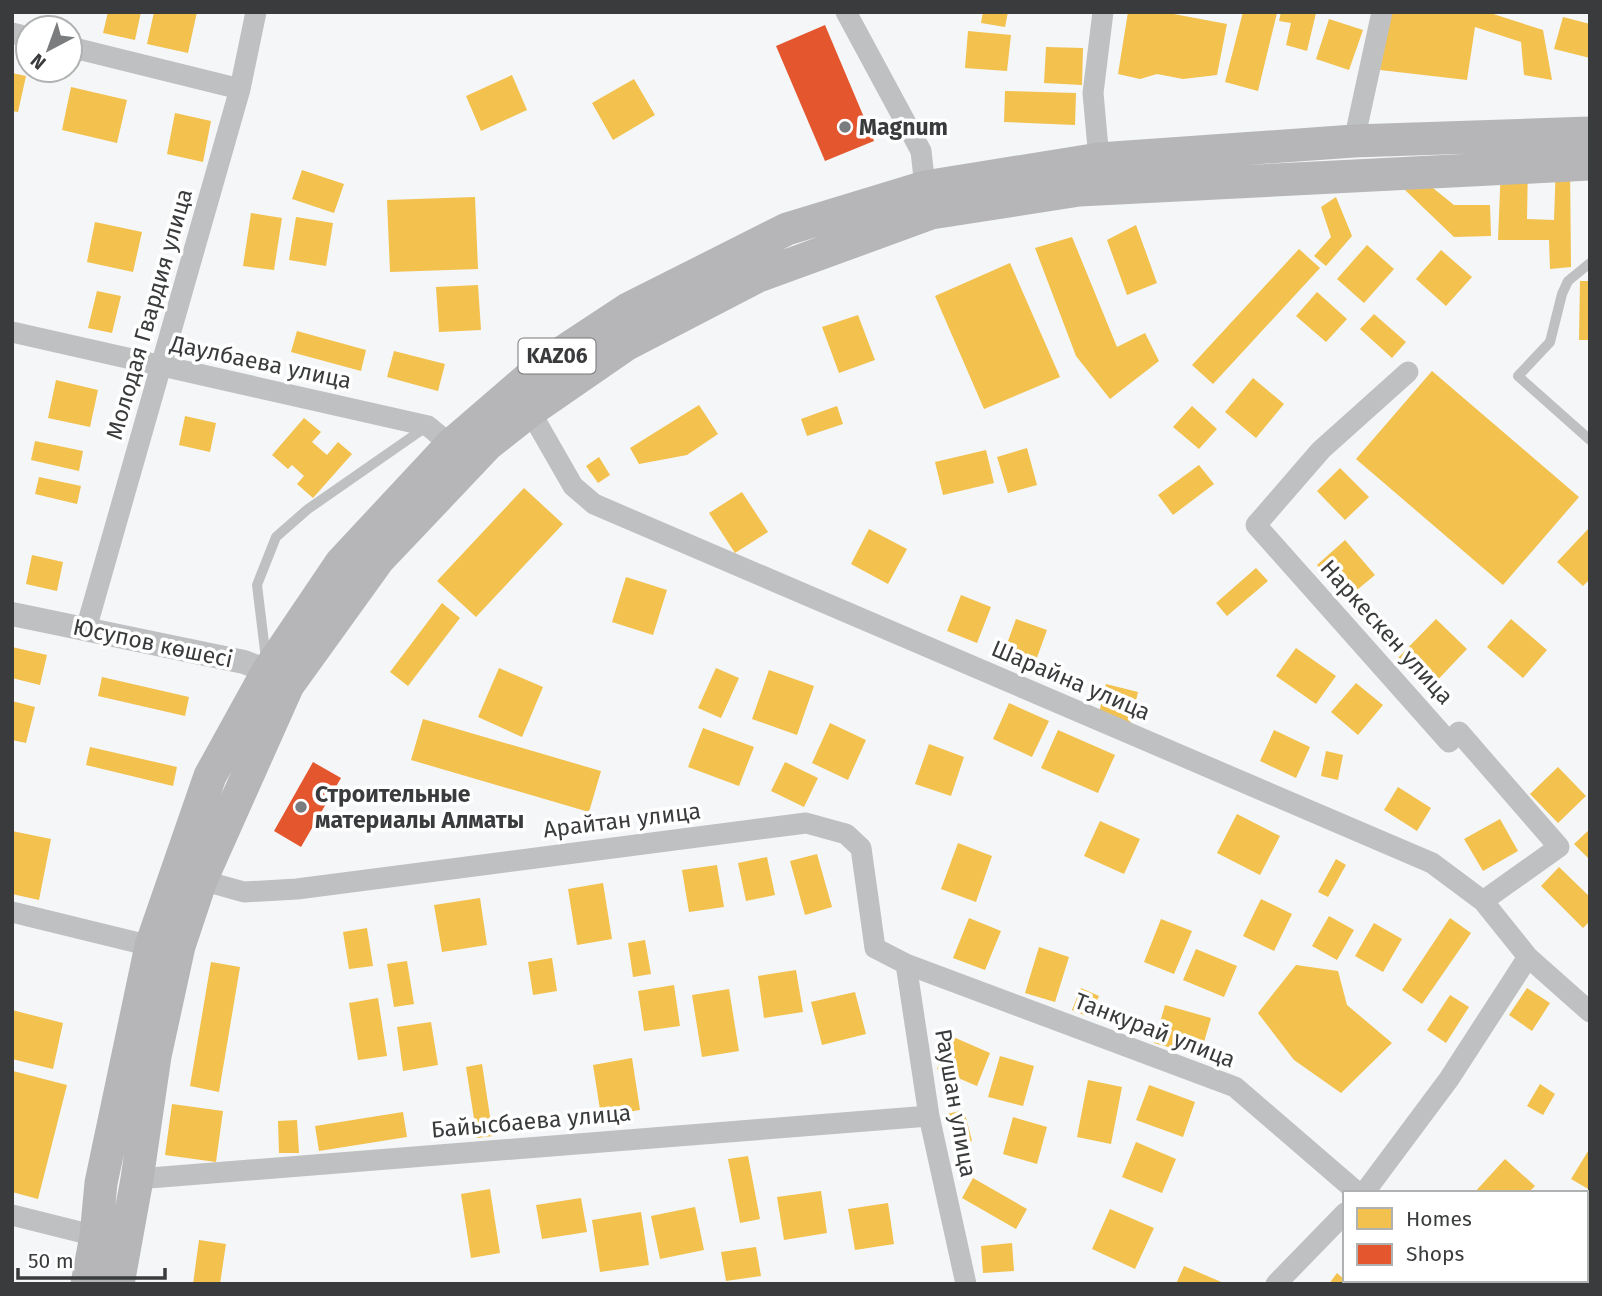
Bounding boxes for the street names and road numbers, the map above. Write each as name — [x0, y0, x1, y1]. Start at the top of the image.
street label: Молодая Гвардия улица — [100, 185, 198, 443]
street label: Даулбаева улица — [167, 329, 354, 395]
road number: KАZ06 — [518, 338, 596, 374]
street label: Наркескен улица — [1315, 554, 1459, 710]
street label: Юсупов көшесі — [71, 612, 235, 674]
street label: Шарайна улица — [987, 634, 1155, 726]
street label: Арайтан улица — [542, 796, 702, 844]
street label: Танкурай улица — [1071, 986, 1239, 1074]
street label: Раушан улица — [929, 1027, 983, 1179]
street label: Байысбаева улица — [430, 1098, 632, 1144]

